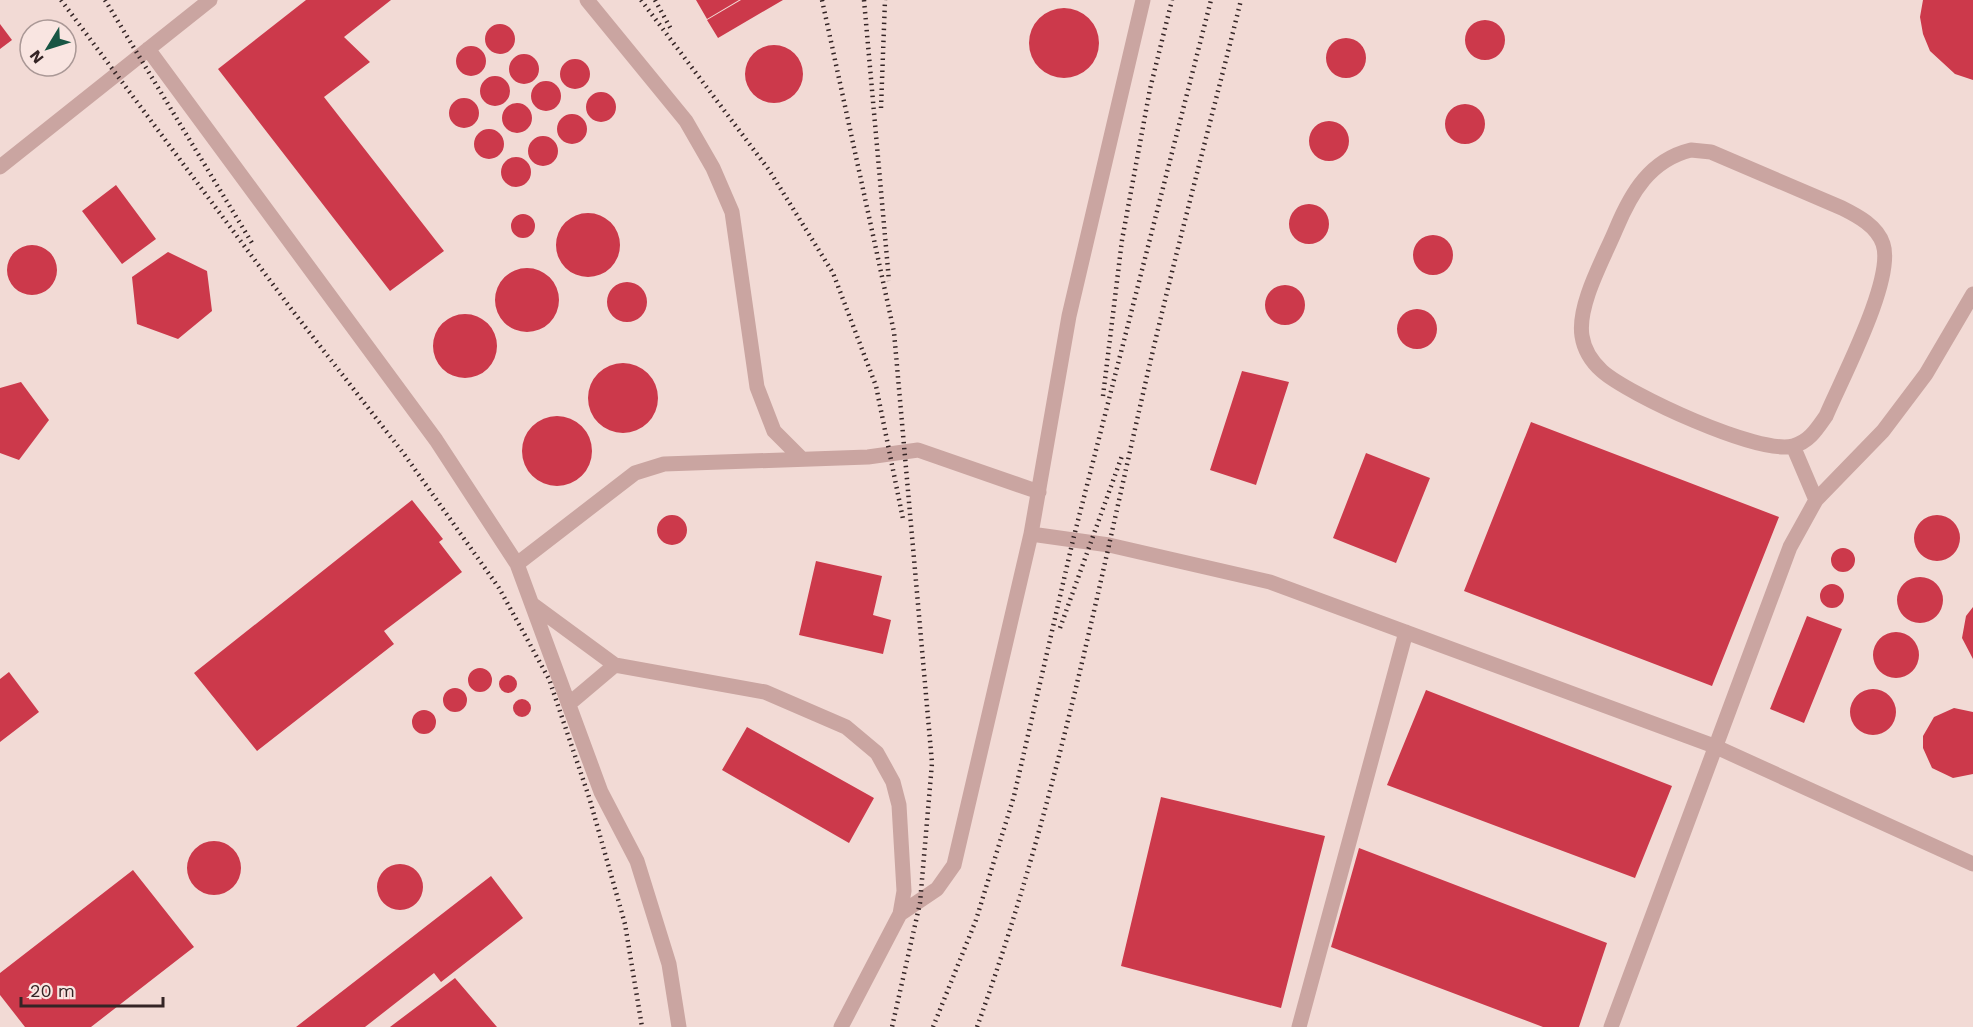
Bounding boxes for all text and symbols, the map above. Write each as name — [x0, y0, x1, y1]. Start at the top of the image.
north arrow — [18, 18, 78, 78]
text: N — [25, 46, 48, 67]
scale bar — [21, 970, 164, 1008]
text: 20 m — [30, 980, 75, 1001]

